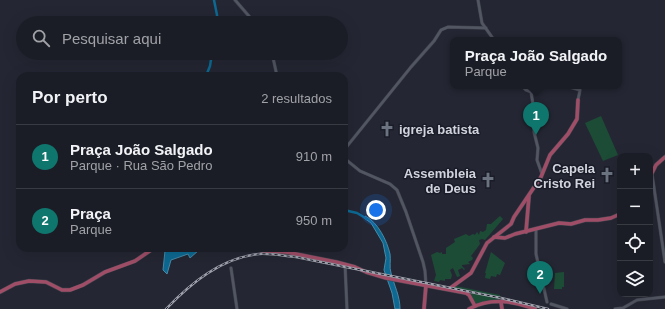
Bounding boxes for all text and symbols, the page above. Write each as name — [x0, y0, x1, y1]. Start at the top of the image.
search box — [16, 16, 348, 60]
icon: search — [30, 27, 52, 49]
text: Pesquisar aqui — [62, 30, 161, 47]
popup — [450, 37, 622, 89]
text: Praça João Salgado — [465, 47, 607, 64]
text: Parque — [465, 64, 507, 79]
text: Por perto — [32, 88, 108, 107]
text: 2 resultados — [261, 91, 332, 106]
pin: 1 — [523, 102, 549, 135]
church icon: igreja batista — [378, 120, 396, 138]
place label: igreja batista — [399, 122, 480, 137]
text: Praça João Salgado — [70, 141, 213, 158]
text: 1 — [41, 149, 49, 164]
text: 910 m — [296, 149, 332, 164]
map controls — [617, 153, 653, 297]
button: + — [617, 153, 653, 189]
text: Parque · Rua São Pedro — [70, 158, 212, 173]
place label: Capela Cristo Rei — [534, 161, 596, 191]
place label: Assembleia de Deus — [404, 166, 477, 196]
church icon: Capela Cristo Rei — [598, 166, 616, 184]
church icon: Assembleia de Deus — [479, 171, 497, 189]
button: − — [617, 189, 653, 225]
your location — [366, 200, 386, 220]
text: Praça — [70, 205, 111, 222]
text: 2 — [41, 213, 49, 228]
text: 950 m — [296, 213, 332, 228]
text: Parque — [70, 222, 112, 237]
button: locate — [617, 225, 653, 261]
pin: 2 — [527, 261, 553, 294]
button: layers — [617, 261, 653, 297]

